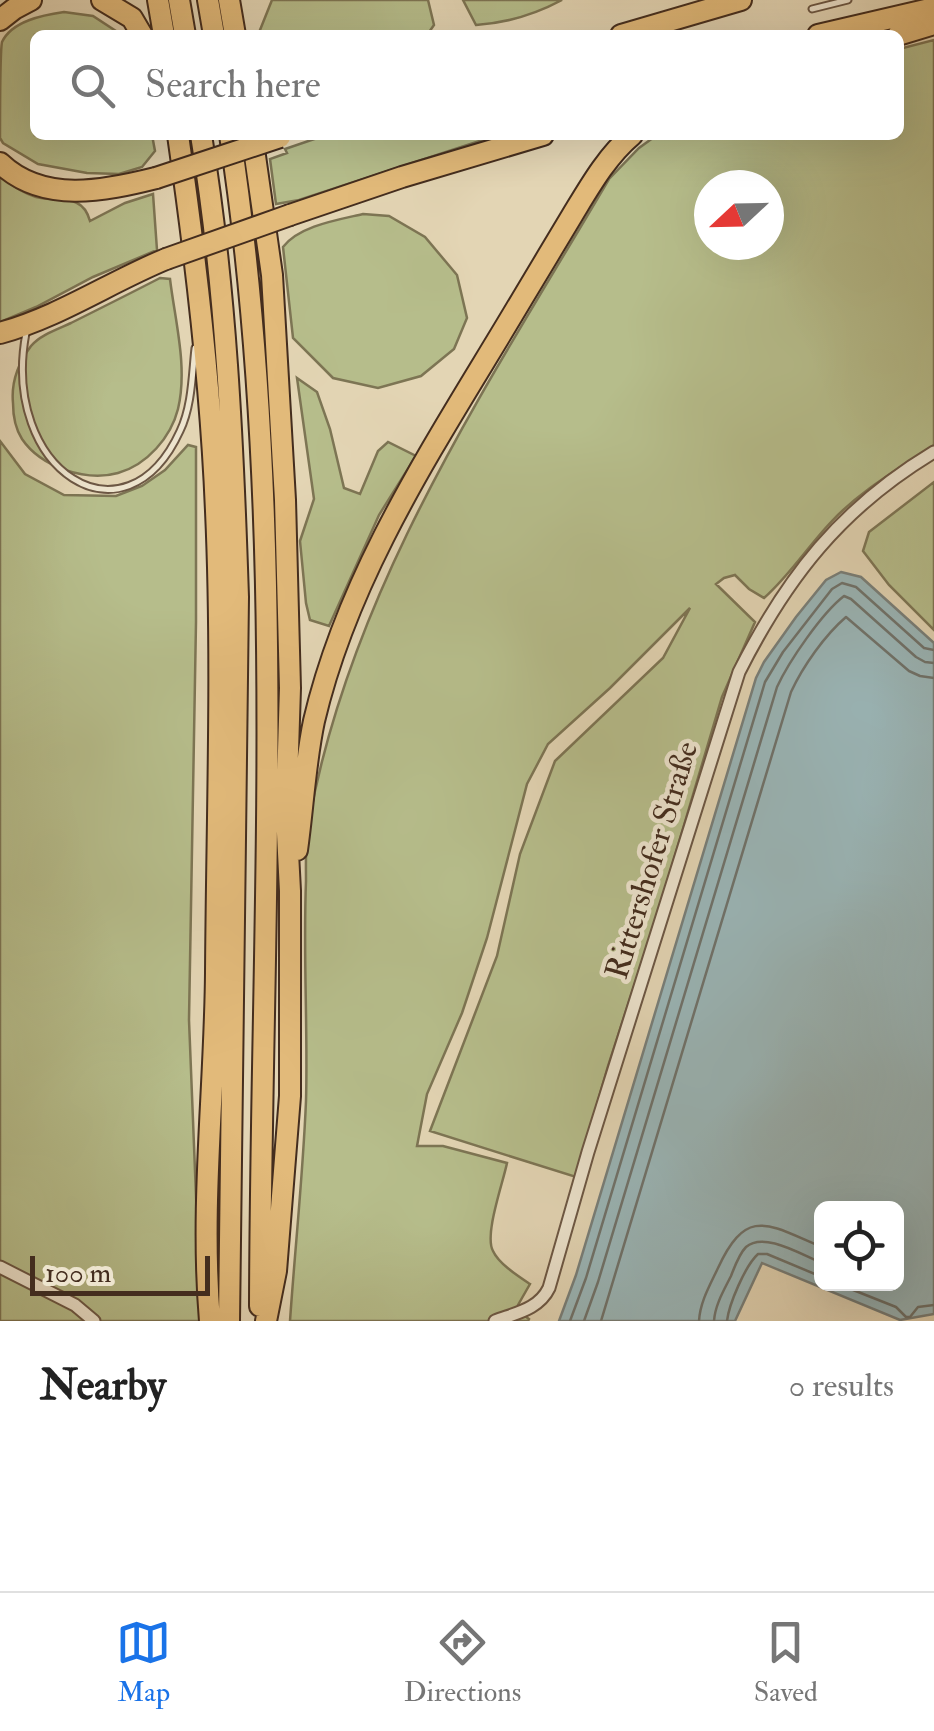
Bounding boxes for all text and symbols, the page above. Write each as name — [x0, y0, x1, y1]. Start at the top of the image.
search box — [30, 30, 904, 140]
icon: search — [65, 58, 120, 113]
text: Search here — [145, 61, 321, 109]
north arrow — [694, 170, 784, 260]
street label: Rittershofer Straße — [597, 737, 707, 984]
map controls — [814, 1201, 904, 1291]
button: locate — [814, 1201, 904, 1291]
scale bar — [30, 1251, 210, 1296]
text: 100 m — [45, 1256, 111, 1291]
text: Nearby — [40, 1360, 166, 1412]
text: 0 results — [789, 1366, 894, 1406]
tab: Map — [116, 1615, 171, 1710]
tab: Directions — [404, 1615, 521, 1710]
tab: Saved — [754, 1615, 818, 1710]

